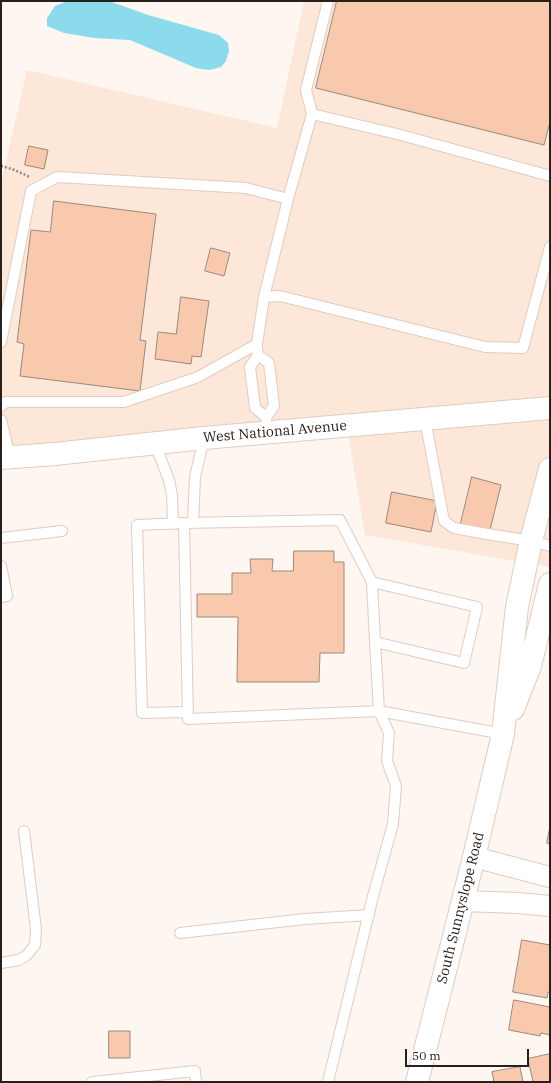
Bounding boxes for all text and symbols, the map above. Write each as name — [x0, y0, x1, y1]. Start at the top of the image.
street label: West National Avenue — [202, 417, 348, 447]
street label: South Sunnyslope Road — [434, 831, 488, 985]
scale bar — [407, 1041, 531, 1067]
text: 50 m — [412, 1048, 441, 1063]

